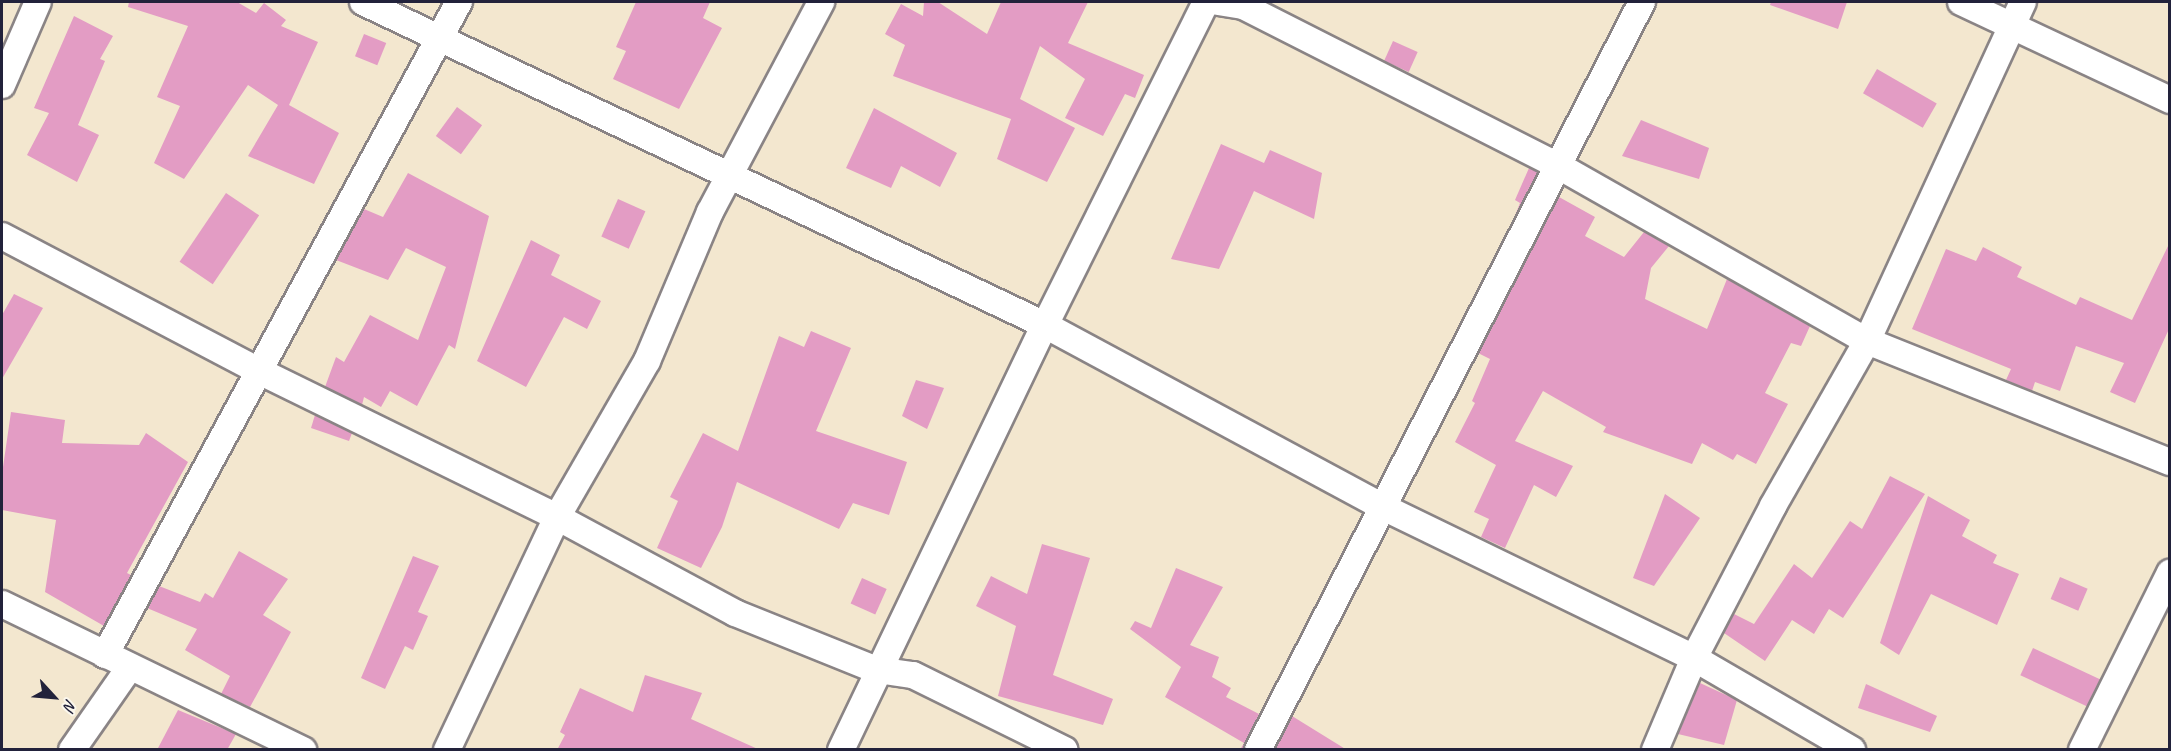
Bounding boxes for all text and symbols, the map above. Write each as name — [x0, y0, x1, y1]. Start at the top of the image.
north arrow — [24, 667, 84, 727]
text: N — [59, 696, 81, 714]

